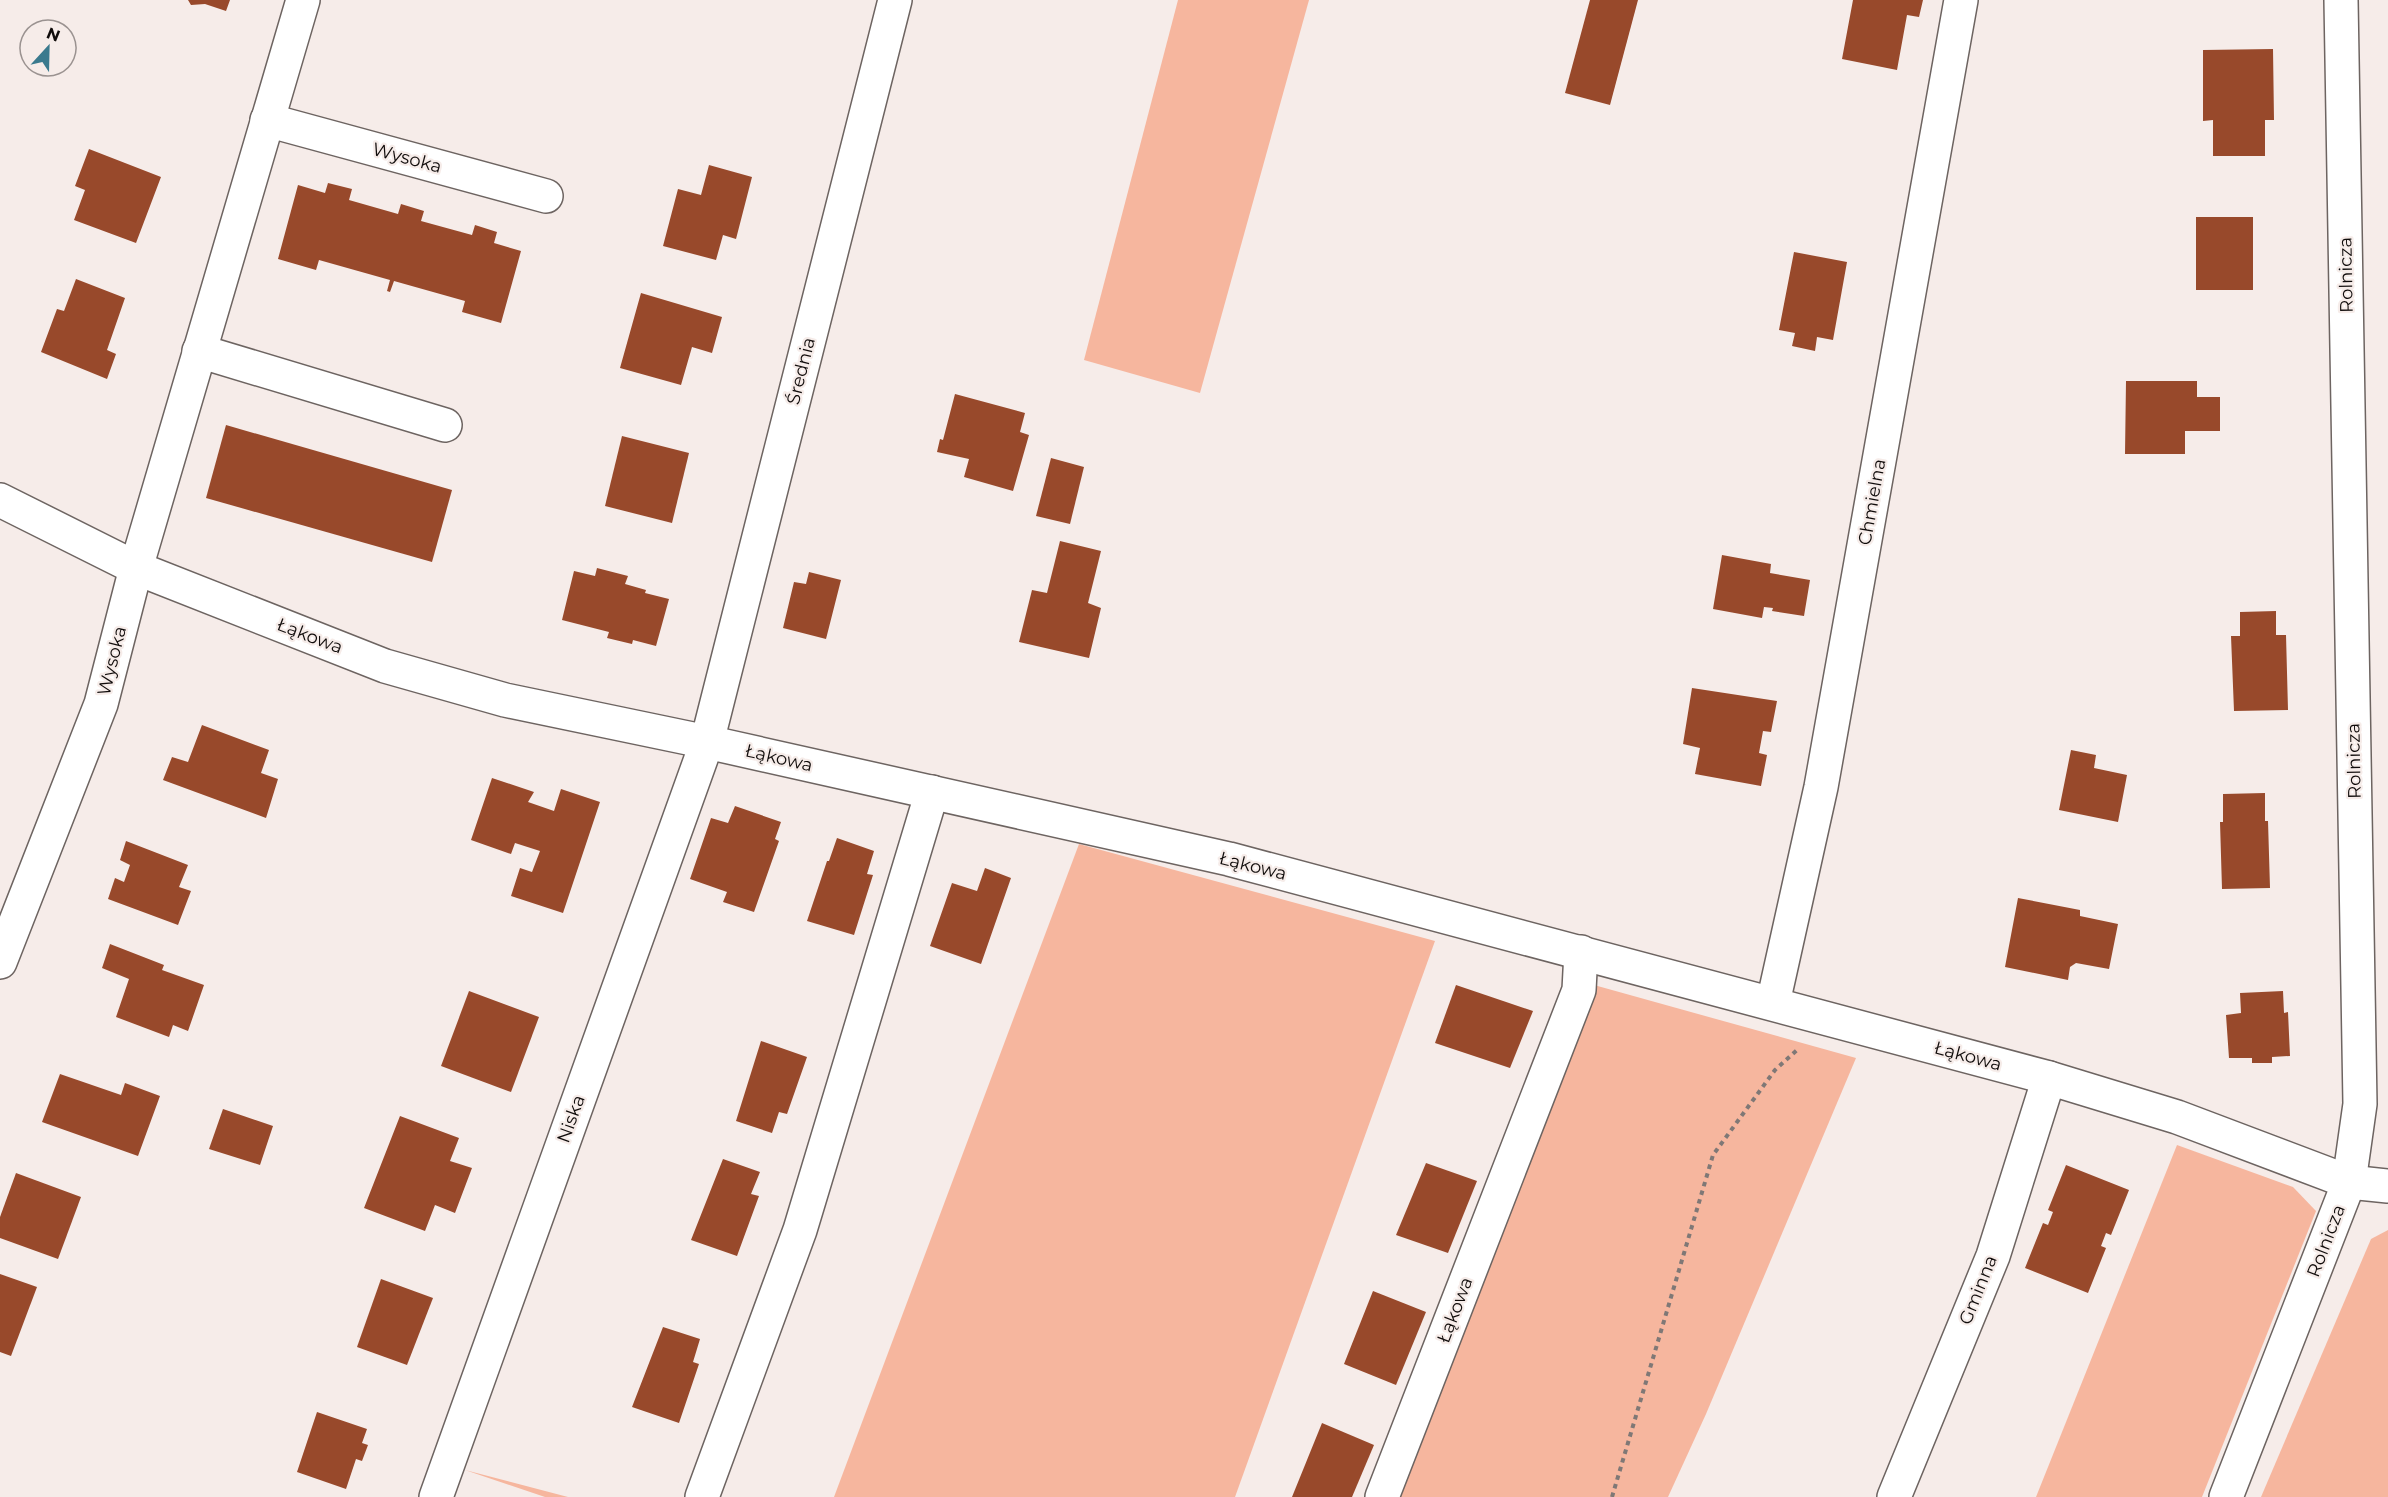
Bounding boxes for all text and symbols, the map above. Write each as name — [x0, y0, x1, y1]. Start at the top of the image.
north arrow — [18, 18, 78, 78]
text: N — [44, 23, 63, 46]
street label: Wysoka — [370, 138, 444, 178]
street label: Rolnicza — [2334, 237, 2358, 313]
street label: Średnia — [782, 335, 820, 407]
street label: Chmielna — [1854, 457, 1890, 547]
street label: Łąkowa — [274, 613, 346, 659]
street label: Wysoka — [93, 624, 131, 698]
street label: Rolnicza — [2342, 723, 2366, 799]
street label: Łąkowa — [743, 740, 815, 776]
street label: Łąkowa — [1217, 847, 1289, 885]
street label: Łąkowa — [1932, 1036, 2004, 1076]
street label: Niska — [552, 1092, 590, 1146]
street label: Rolnicza — [2302, 1202, 2350, 1280]
street label: Gminna — [1954, 1252, 2002, 1328]
street label: Łąkowa — [1432, 1274, 1478, 1346]

